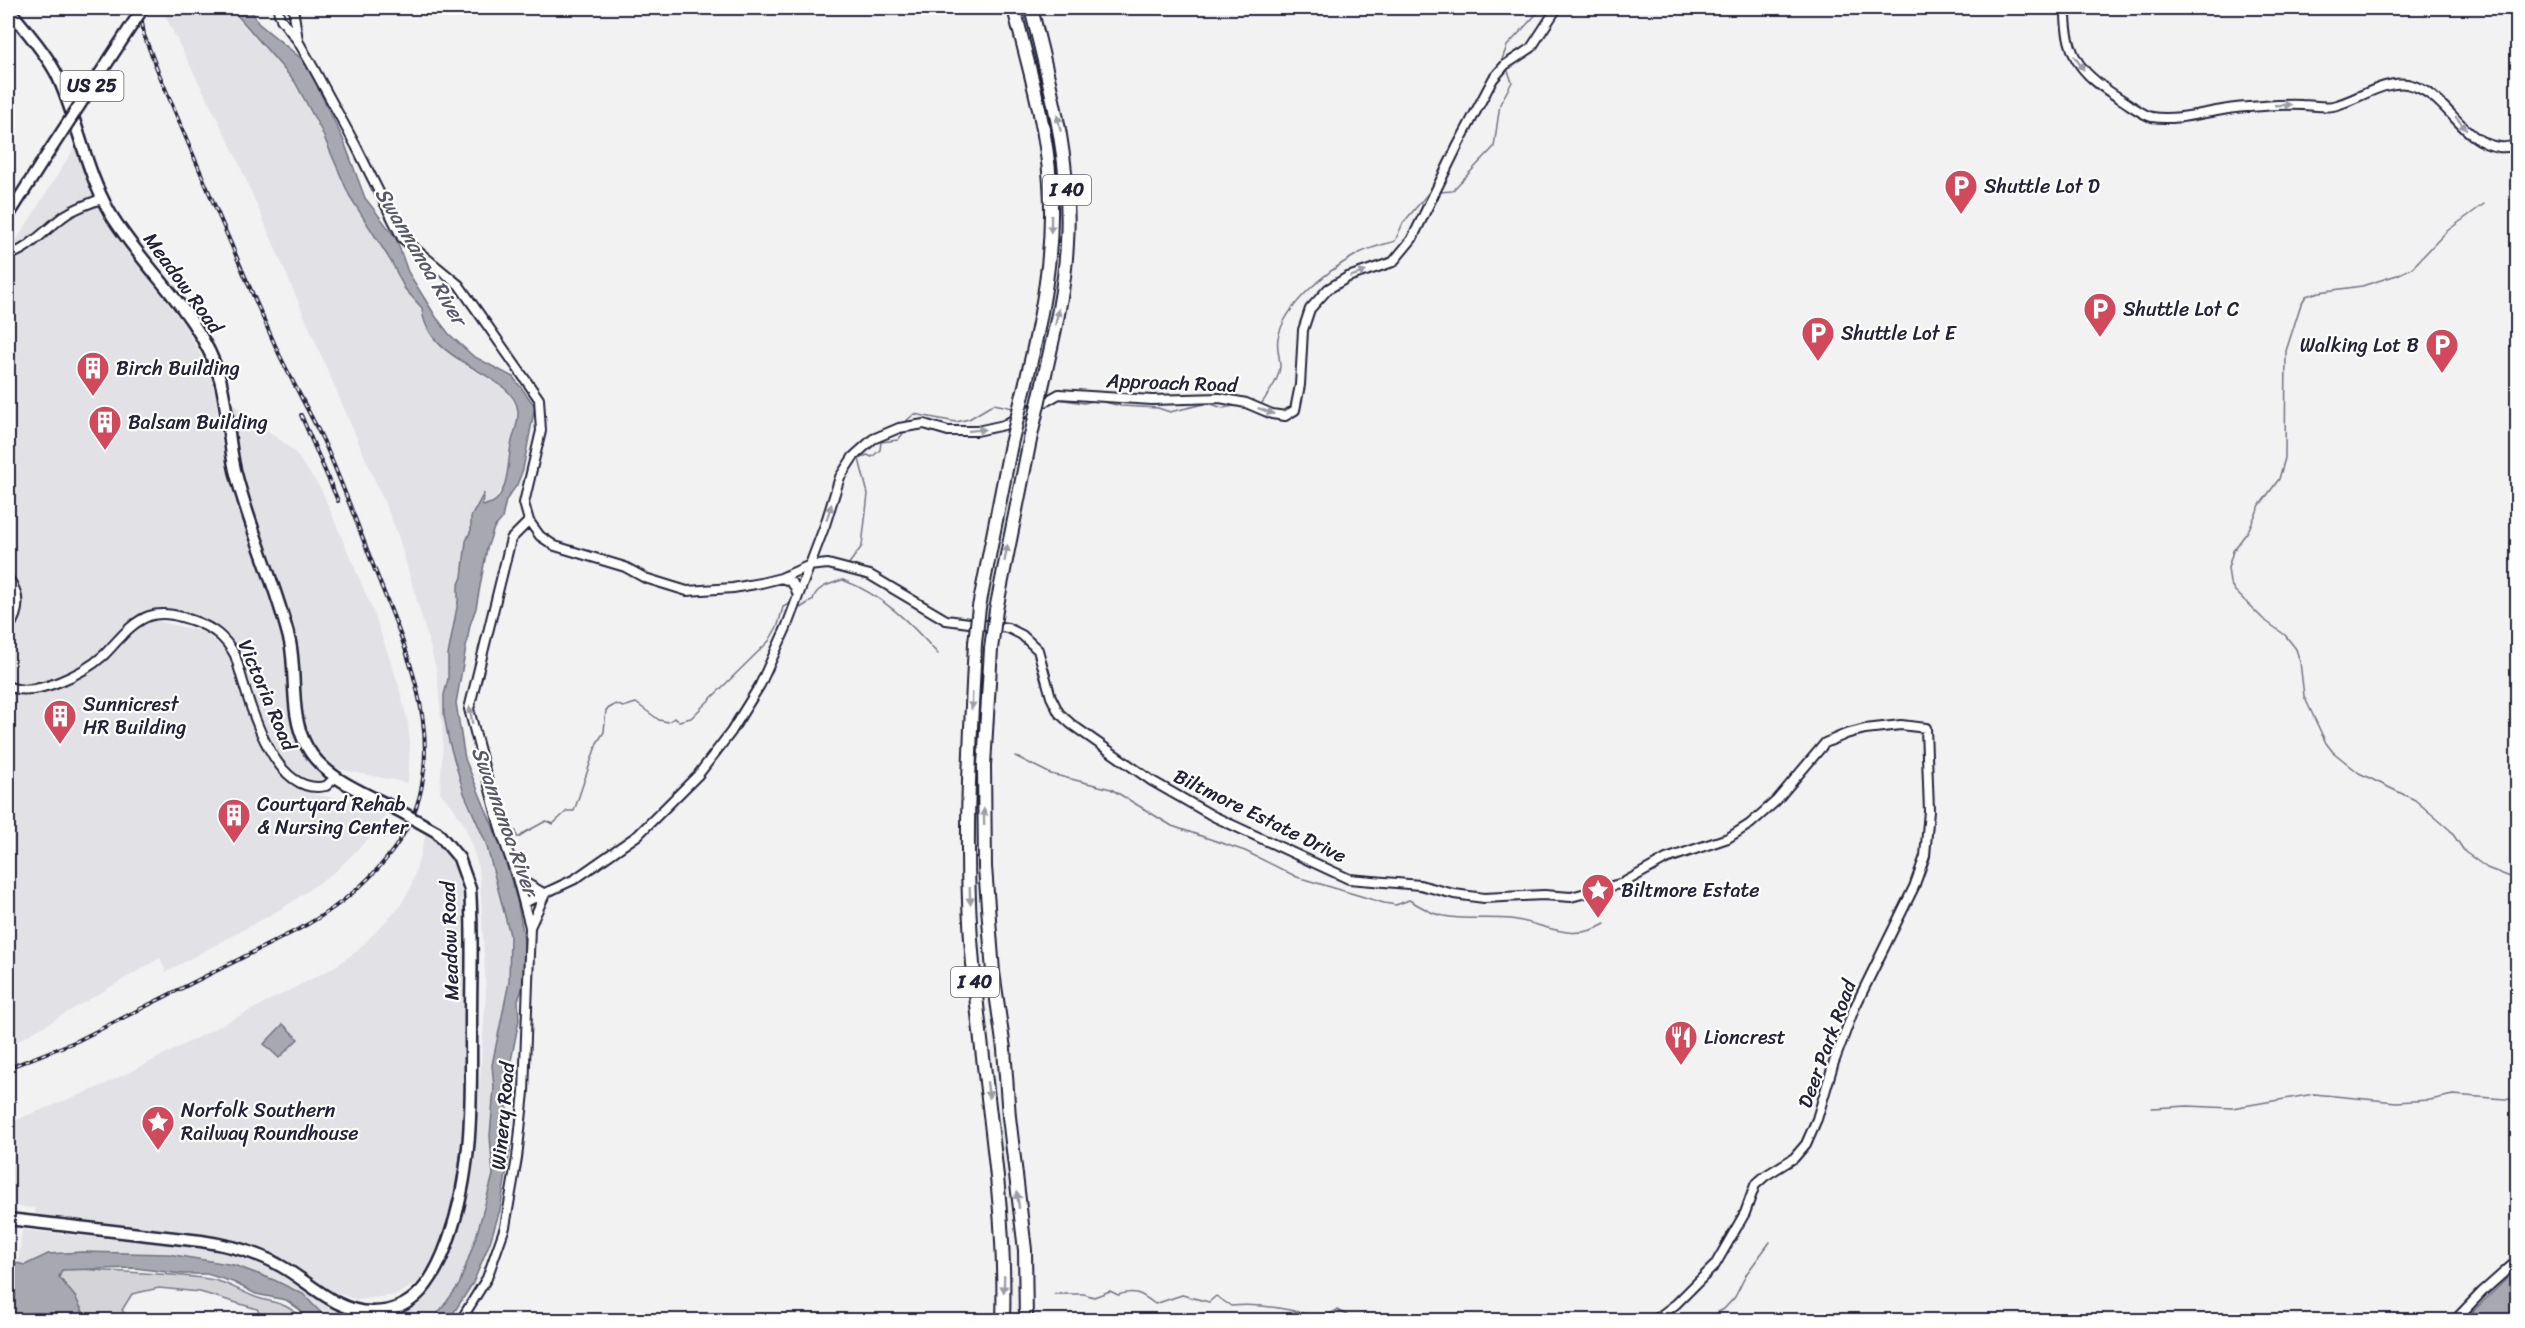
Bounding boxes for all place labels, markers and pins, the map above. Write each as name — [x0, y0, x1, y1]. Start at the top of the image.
parking icon: Shuttle Lot D — [1943, 168, 1979, 215]
place label: Shuttle Lot D — [1984, 169, 2100, 204]
parking icon: Shuttle Lot C — [2082, 291, 2118, 338]
place label: Shuttle Lot C — [2123, 292, 2240, 327]
parking icon: Shuttle Lot E — [1800, 315, 1836, 362]
place label: Shuttle Lot E — [1841, 316, 1958, 351]
parking icon: Walking Lot B — [2424, 327, 2460, 374]
place label: Walking Lot B — [2300, 328, 2419, 363]
building icon: Birch Building — [75, 350, 111, 397]
place label: Birch Building — [116, 351, 240, 386]
building icon: Balsam Building — [87, 404, 123, 451]
place label: Balsam Building — [128, 405, 268, 440]
place label: Sunnicrest HR Building — [83, 687, 186, 745]
building icon: Sunnicrest HR Building — [42, 698, 78, 745]
place label: Courtyard Rehab & Nursing Center — [257, 787, 410, 845]
building icon: Courtyard Rehab & Nursing Center — [216, 797, 252, 844]
place icon: Biltmore Estate — [1580, 872, 1616, 919]
place label: Biltmore Estate — [1621, 873, 1760, 908]
restaurant icon: Lioncrest — [1663, 1019, 1699, 1066]
place label: Lioncrest — [1704, 1020, 1786, 1055]
place label: Norfolk Southern Railway Roundhouse — [181, 1093, 359, 1151]
place icon: Norfolk Southern Railway Roundhouse — [140, 1104, 176, 1151]

